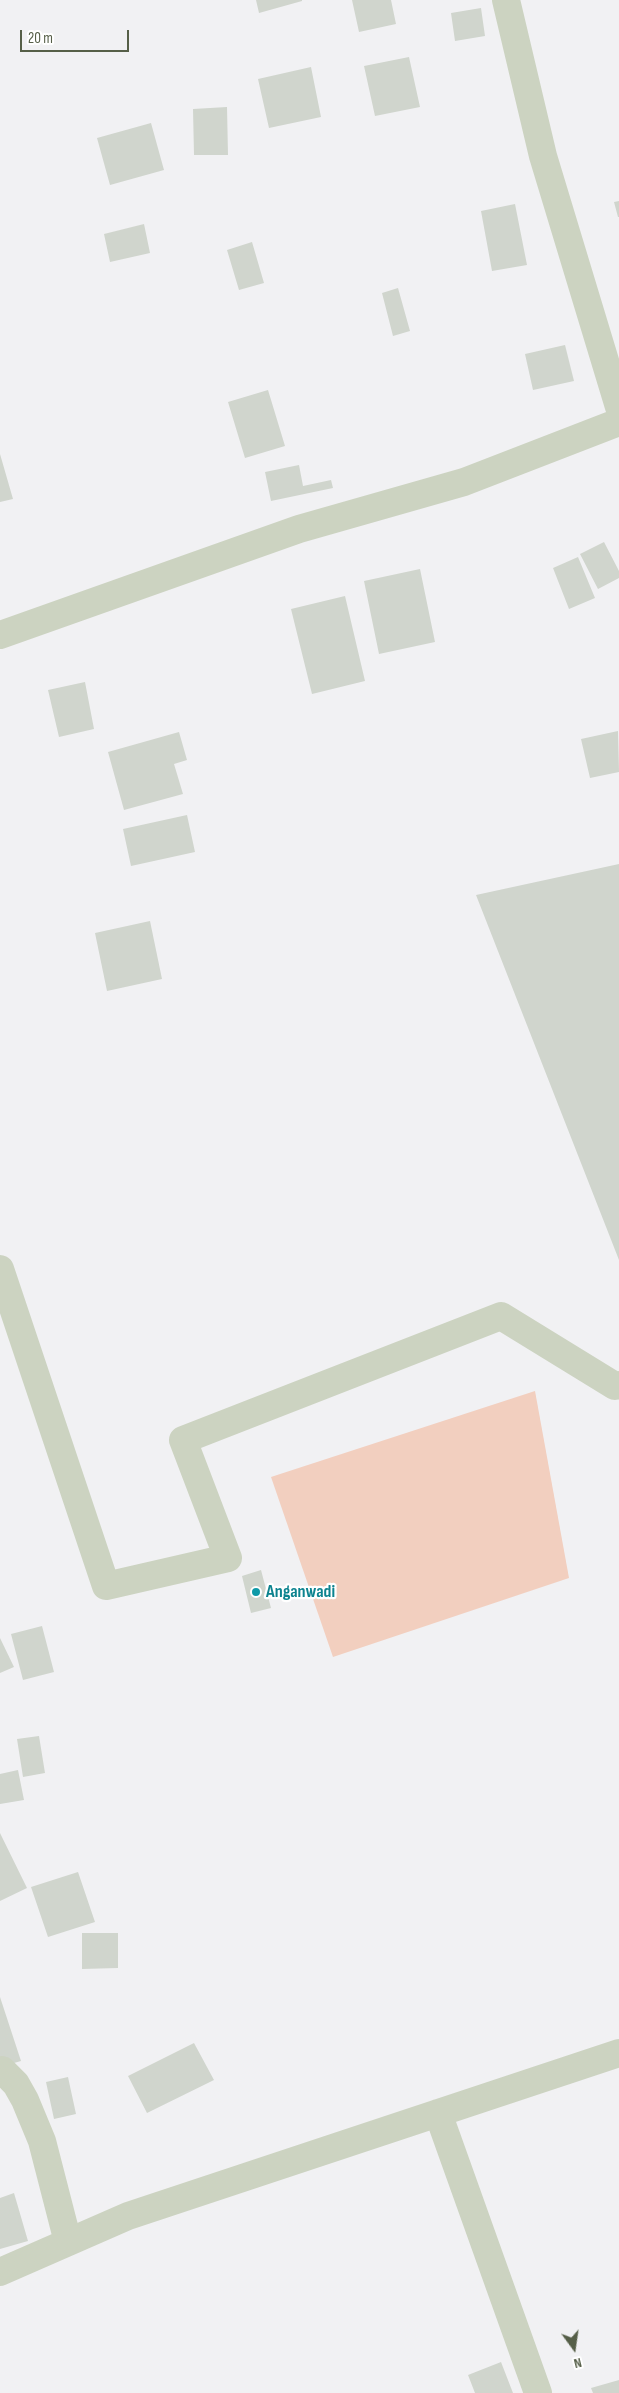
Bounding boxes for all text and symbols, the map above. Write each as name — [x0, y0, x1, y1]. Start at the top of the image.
scale bar — [22, 20, 131, 52]
text: 20 m — [28, 29, 53, 48]
place label: Anganwadi — [266, 1581, 335, 1603]
marker: Anganwadi — [250, 1586, 262, 1598]
north arrow — [549, 2323, 599, 2373]
text: N — [572, 2354, 583, 2372]

